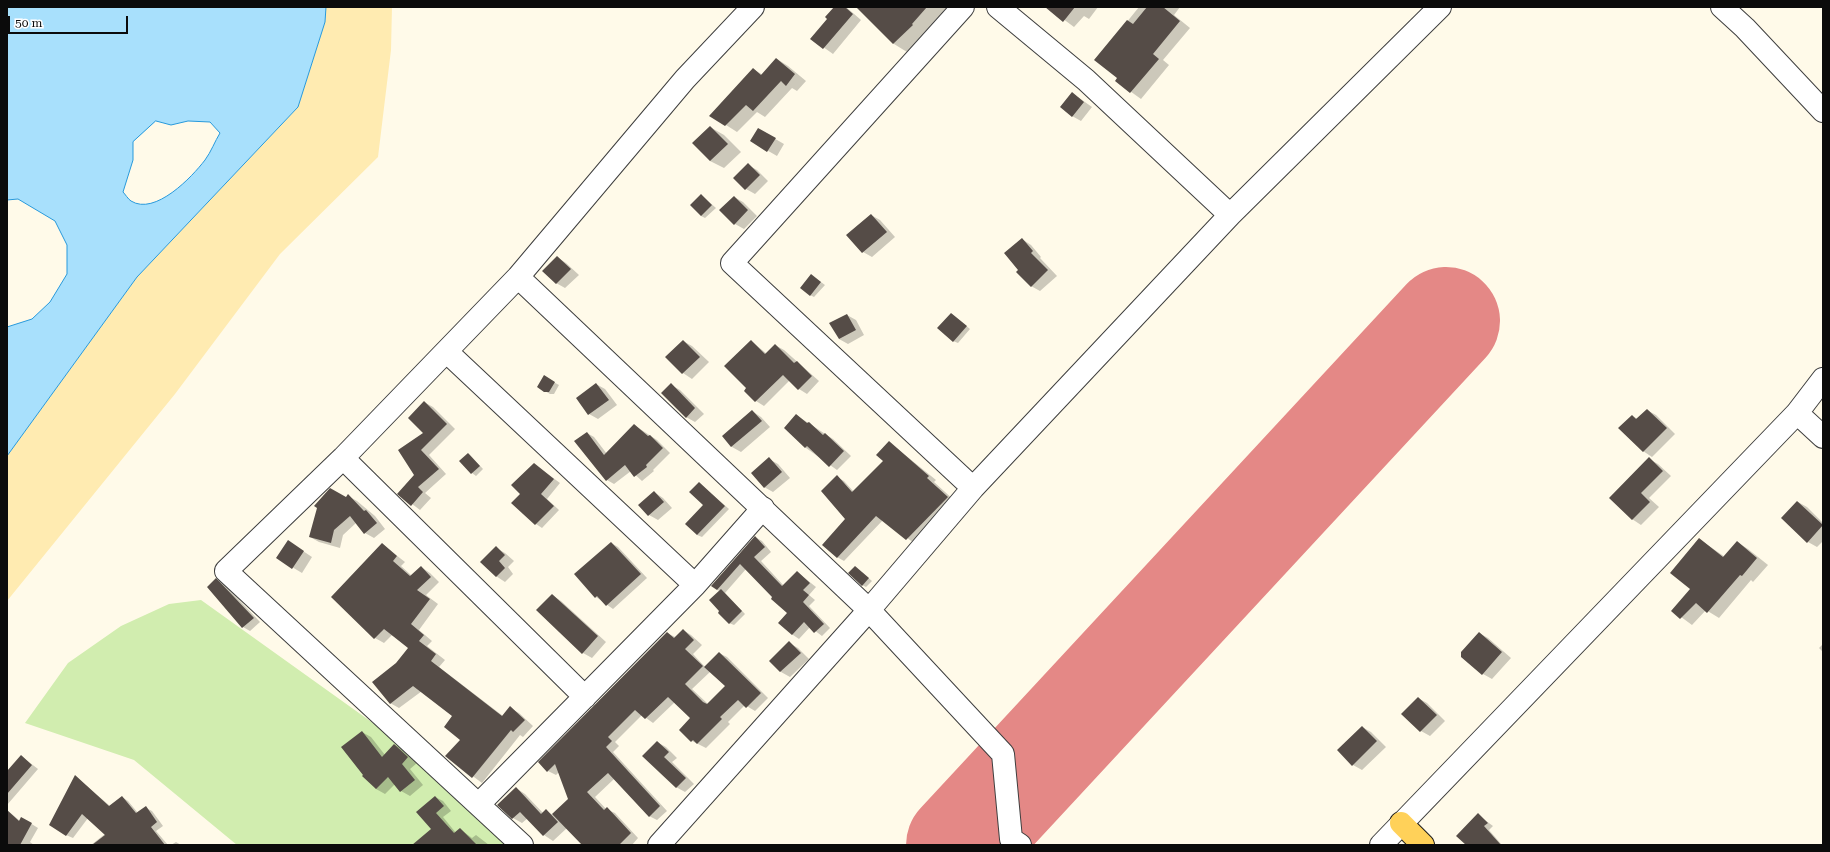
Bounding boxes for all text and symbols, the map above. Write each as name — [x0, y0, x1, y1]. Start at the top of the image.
scale bar — [10, 8, 130, 34]
text: 50 m — [15, 16, 42, 30]

